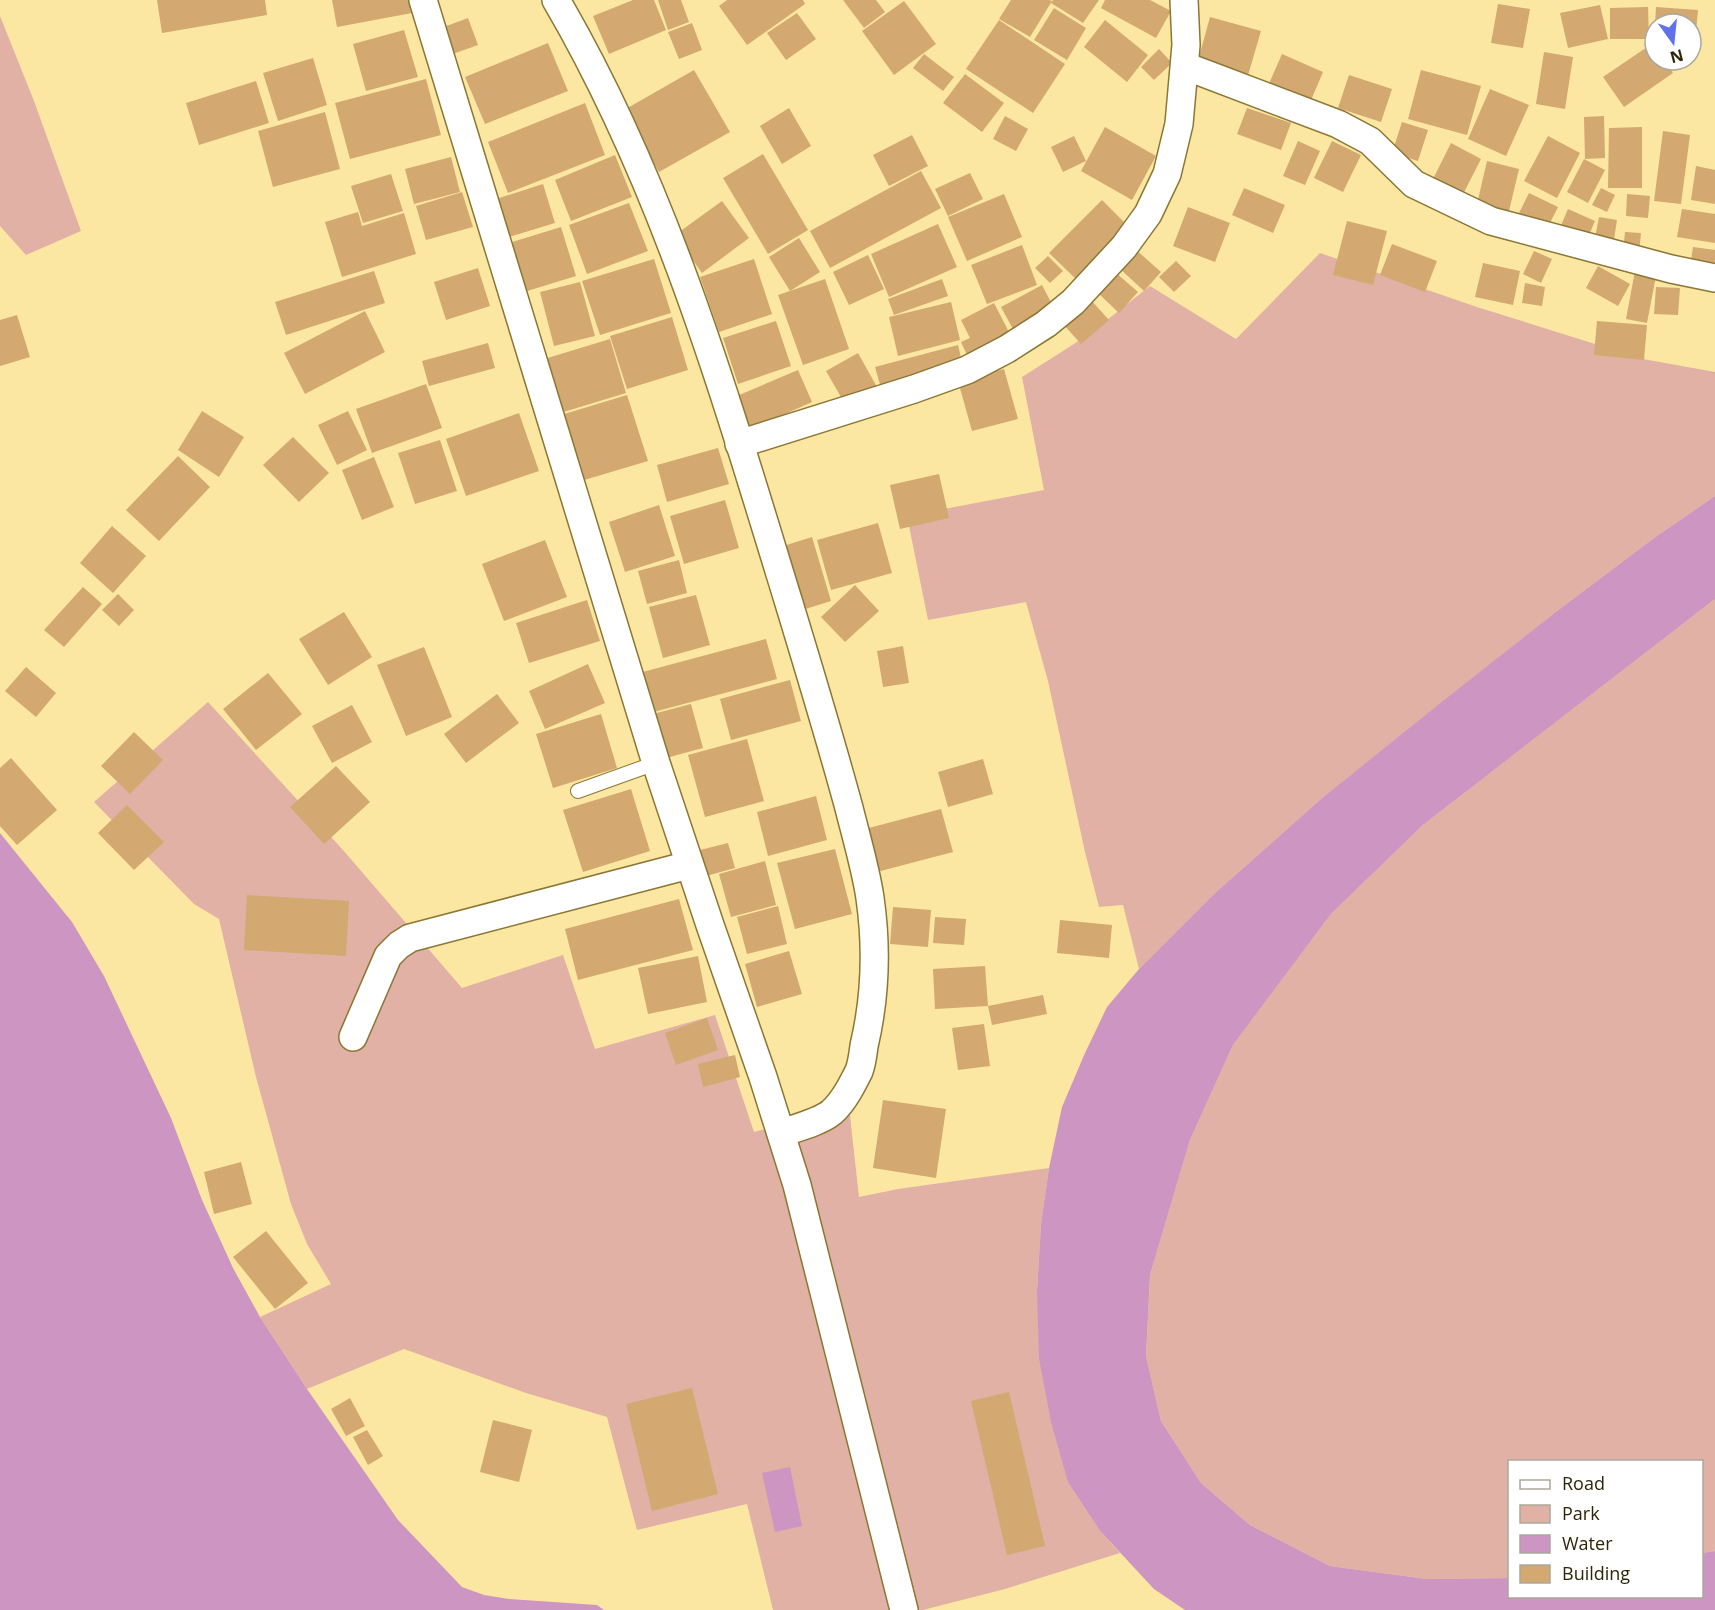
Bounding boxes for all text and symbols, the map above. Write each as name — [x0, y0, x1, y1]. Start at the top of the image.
north arrow — [1643, 12, 1703, 72]
text: N — [1668, 44, 1686, 69]
legend — [1508, 1460, 1703, 1598]
text: Road — [1562, 1471, 1605, 1495]
text: Park — [1562, 1501, 1600, 1525]
text: Water — [1562, 1531, 1613, 1555]
text: Building — [1562, 1561, 1630, 1585]

